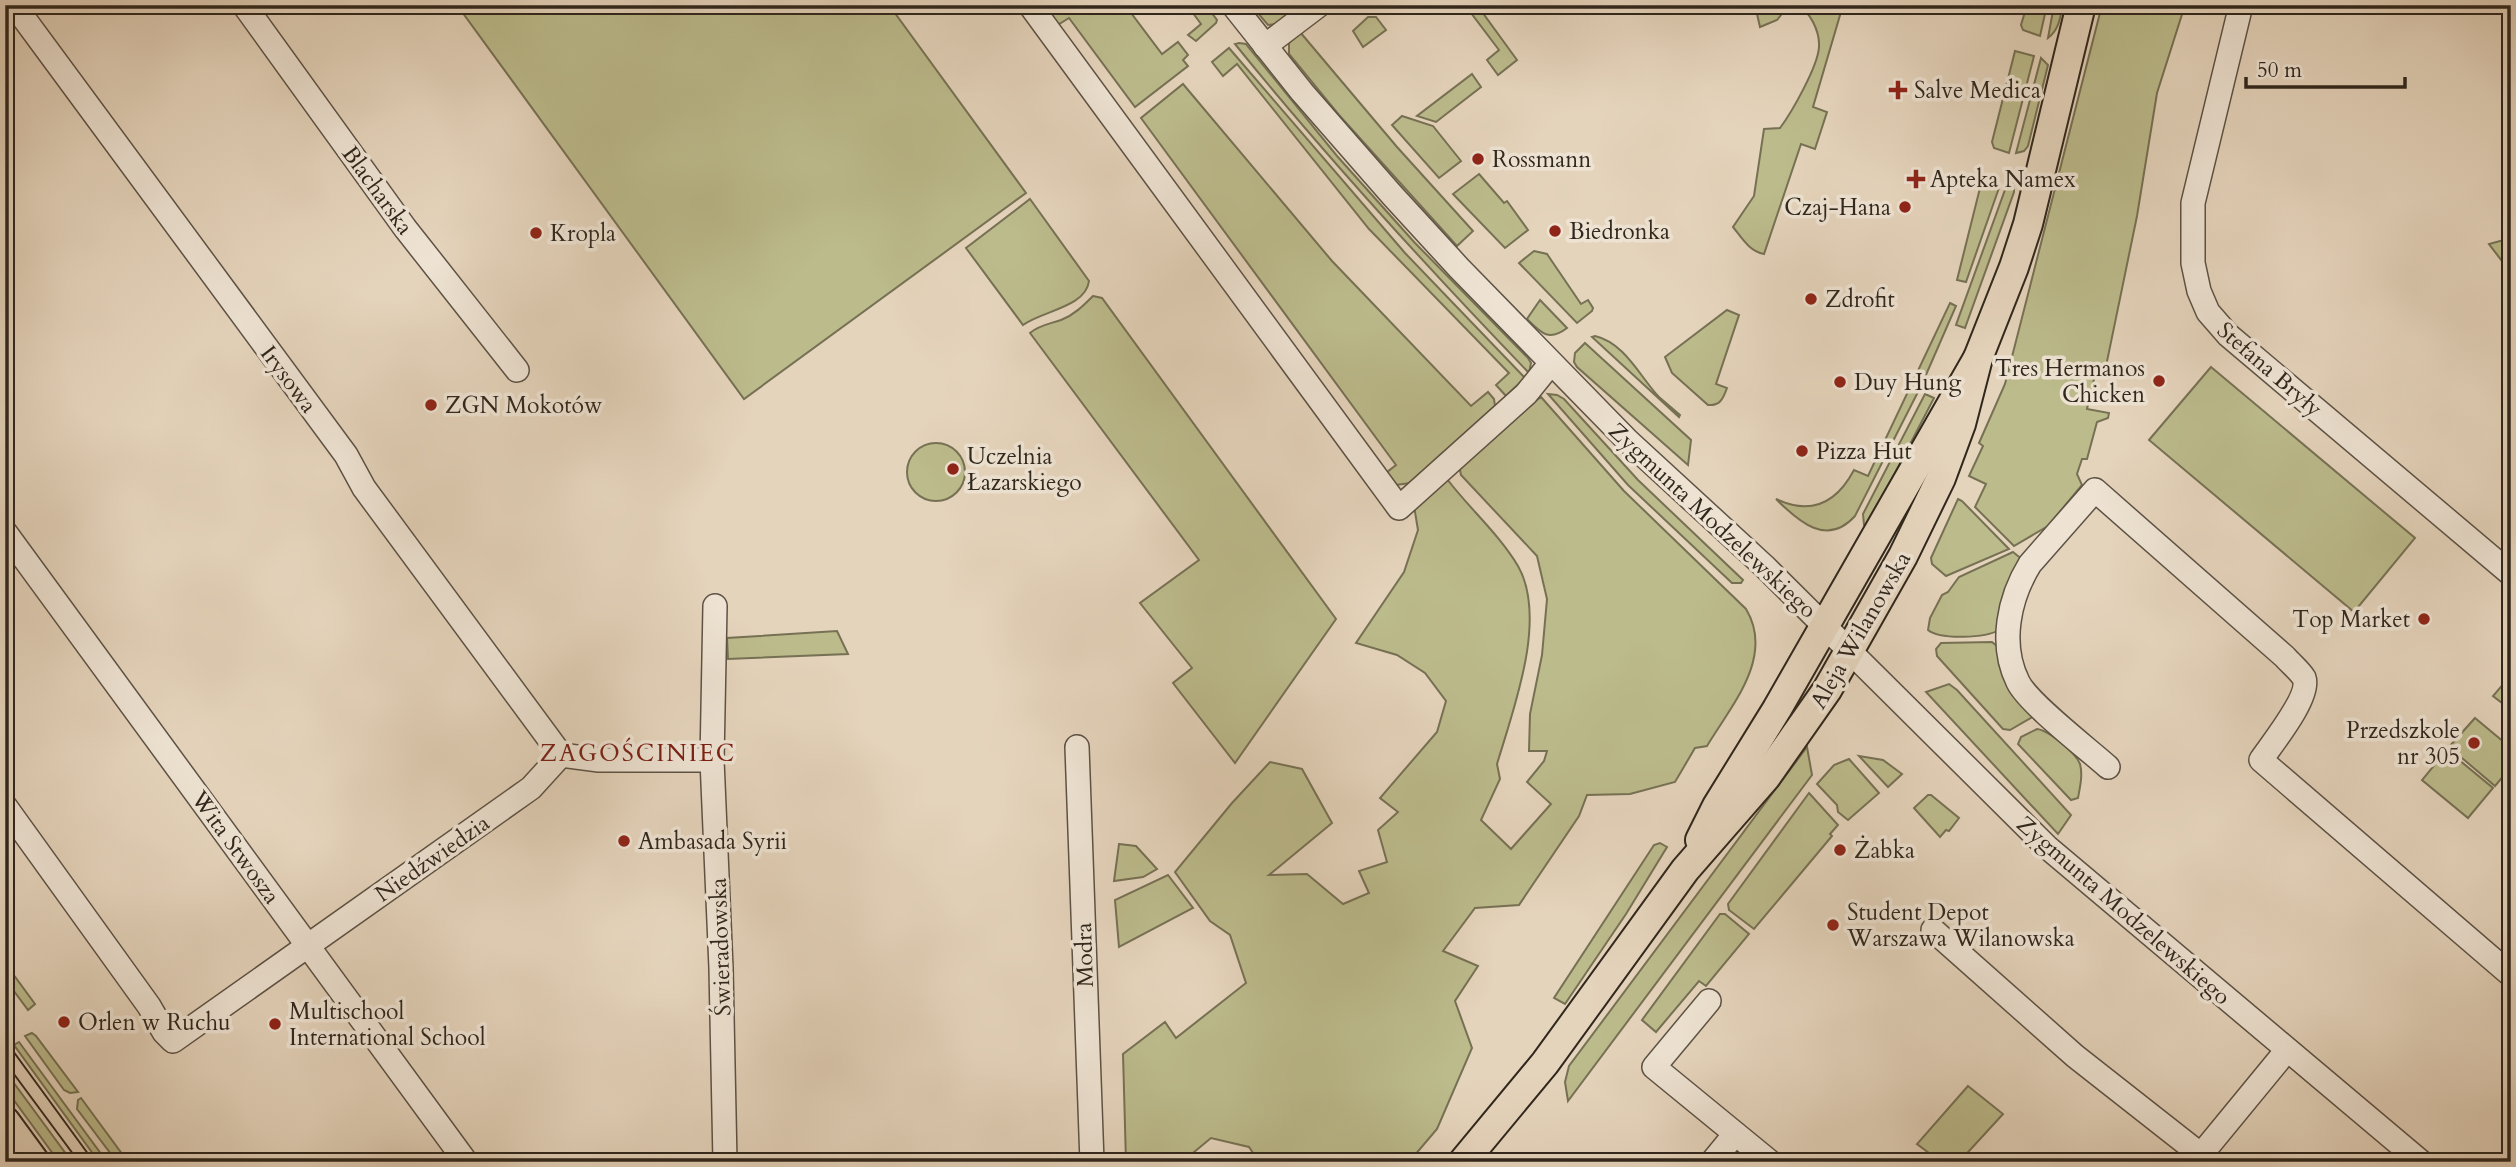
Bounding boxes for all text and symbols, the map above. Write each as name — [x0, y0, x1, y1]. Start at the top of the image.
scale bar — [2246, 46, 2406, 90]
text: 50 m — [2257, 56, 2302, 85]
place label: Salve Medica — [1914, 75, 2041, 106]
marker: Salve Medica — [1888, 80, 1908, 100]
street label: Blacharska — [335, 140, 420, 241]
place label: Rossmann — [1492, 144, 1591, 175]
marker: Rossmann — [1470, 151, 1486, 167]
place label: Apteka Namex — [1930, 164, 2076, 195]
marker: Apteka Namex — [1908, 171, 1924, 187]
place label: Czaj-Hana — [1784, 192, 1891, 223]
marker: Czaj-Hana — [1897, 199, 1913, 215]
place label: Biedronka — [1569, 216, 1670, 247]
place label: Kropla — [550, 218, 616, 249]
marker: Biedronka — [1547, 223, 1563, 239]
marker: Kropla — [528, 225, 544, 241]
place label: Zdrofit — [1825, 284, 1895, 315]
marker: Zdrofit — [1803, 291, 1819, 307]
street label: Stefana Bryły — [2210, 315, 2329, 424]
street label: Irysowa — [253, 339, 324, 419]
place label: Tres Hermanos Chicken — [1995, 353, 2145, 410]
place label: Duy Hung — [1854, 367, 1962, 398]
marker: Tres Hermanos Chicken — [2151, 373, 2167, 389]
marker: Duy Hung — [1832, 374, 1848, 390]
place label: ZGN Mokotów — [445, 390, 603, 421]
marker: ZGN Mokotów — [423, 397, 439, 413]
street label: Zygmunta Modzelewskiego — [1602, 416, 1823, 625]
place label: Pizza Hut — [1816, 436, 1912, 467]
place label: Uczelnia Łazarskiego — [967, 441, 1082, 498]
marker: Pizza Hut — [1794, 443, 1810, 459]
marker: Uczelnia Łazarskiego — [945, 461, 961, 477]
street label: Aleja Wilanowska — [1803, 546, 1918, 715]
place label: Top Market — [2292, 604, 2410, 635]
marker: Top Market — [2416, 611, 2432, 627]
place label: Przedszkole nr 305 — [2346, 715, 2460, 772]
marker: Przedszkole nr 305 — [2466, 735, 2482, 751]
district label: ZAGOŚCINIEC — [540, 737, 736, 770]
street label: Wita Stwosza — [183, 784, 287, 910]
street label: Niedźwiedzia — [369, 807, 496, 909]
street label: Zygmunta Modzelewskiego — [2010, 809, 2237, 1012]
place label: Ambasada Syrii — [638, 826, 787, 857]
marker: Ambasada Syrii — [616, 833, 632, 849]
place label: Żabka — [1854, 835, 1915, 866]
marker: Żabka — [1832, 842, 1848, 858]
street label: Świeradowska — [702, 877, 738, 1017]
place label: Student Depot Warszawa Wilanowska — [1846, 897, 2075, 954]
marker: Student Depot Warszawa Wilanowska — [1825, 917, 1841, 933]
street label: Modra — [1068, 922, 1101, 988]
place label: Multischool International School — [289, 996, 486, 1053]
place label: Orlen w Ruchu — [78, 1007, 231, 1038]
marker: Orlen w Ruchu — [56, 1014, 72, 1030]
marker: Multischool International School — [267, 1016, 283, 1032]

